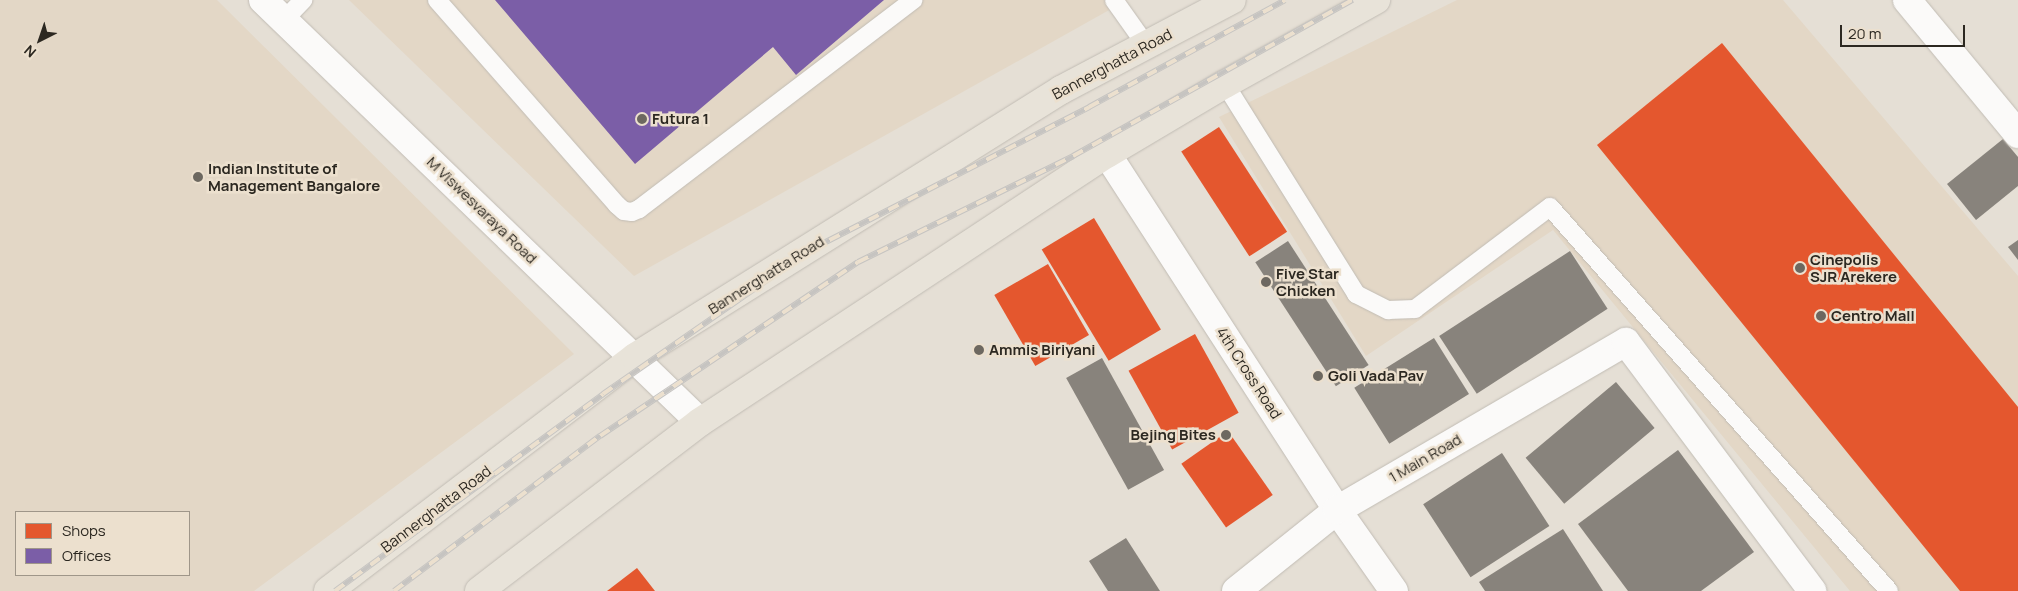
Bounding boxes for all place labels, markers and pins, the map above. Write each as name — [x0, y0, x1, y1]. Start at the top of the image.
place label: Futura 1 — [652, 110, 709, 128]
marker: Futura 1 — [636, 113, 648, 125]
place label: Indian Institute of Management Bangalore — [208, 159, 380, 194]
marker: Indian Institute of Management Bangalore — [192, 171, 204, 183]
place label: Cinepolis SJR Arekere — [1810, 250, 1897, 285]
marker: Cinepolis SJR Arekere — [1794, 262, 1806, 274]
place label: Five Star Chicken — [1276, 264, 1339, 299]
marker: Five Star Chicken — [1260, 276, 1272, 288]
place label: Centro Mall — [1831, 307, 1915, 325]
marker: Centro Mall — [1815, 310, 1827, 322]
place label: Ammis Biriyani — [989, 341, 1096, 359]
marker: Ammis Biriyani — [973, 344, 985, 356]
place label: Goli Vada Pav — [1328, 367, 1424, 385]
marker: Goli Vada Pav — [1312, 370, 1324, 382]
place label: Bejing Bites — [1130, 426, 1216, 444]
marker: Bejing Bites — [1220, 429, 1232, 441]

